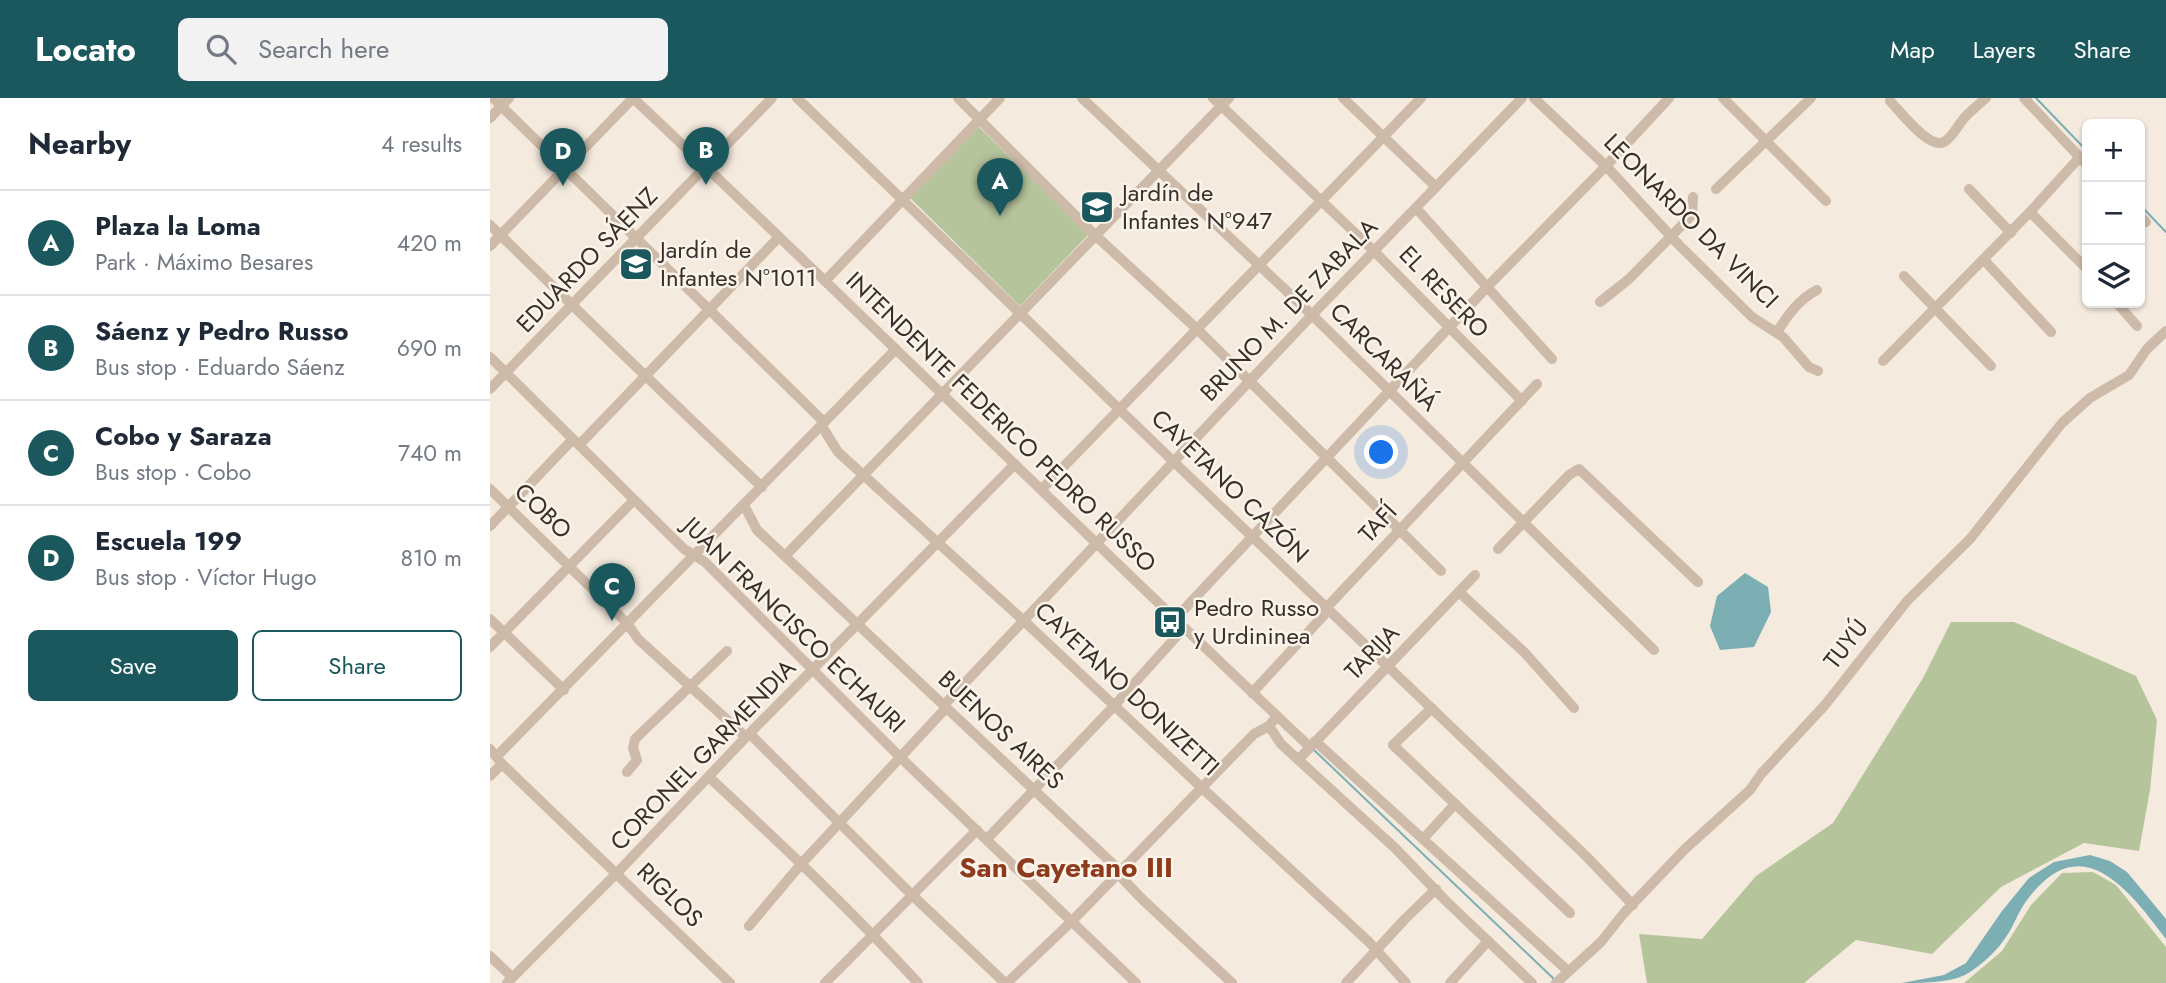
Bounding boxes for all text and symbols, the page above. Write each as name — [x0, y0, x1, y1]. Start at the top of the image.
search box — [178, 18, 668, 81]
text: Locato — [35, 26, 136, 73]
icon: search — [202, 30, 240, 68]
text: Search here — [258, 30, 389, 68]
text: Map — [1890, 32, 1935, 67]
text: Layers — [1973, 32, 2035, 67]
text: Share — [2073, 32, 2131, 67]
map controls — [2082, 119, 2145, 308]
button: + — [2082, 119, 2145, 182]
text: Nearby — [28, 122, 131, 165]
street label: LEONARDO DA VINCI — [1596, 125, 1787, 316]
text: 4 results — [381, 127, 462, 161]
pin: B — [683, 127, 729, 185]
pin: D — [540, 128, 586, 186]
pin: A — [977, 158, 1023, 216]
place label: Jardín de Infantes Nº947 — [1119, 175, 1273, 238]
street label: EDUARDO SÁENZ — [508, 179, 665, 340]
button: − — [2082, 182, 2145, 245]
school or university icon: Jardín de Infantes Nº947 — [1078, 188, 1116, 226]
text: Plaza la Loma — [95, 207, 261, 245]
street label: BRUNO M. DE ZABALA — [1192, 210, 1386, 409]
text: A — [43, 226, 59, 260]
text: 420 m — [397, 226, 462, 260]
place label: Jardín de Infantes Nº1011 — [657, 232, 817, 295]
street label: EL RESERO — [1391, 238, 1497, 346]
text: Park · Máximo Besares — [95, 245, 313, 279]
school or university icon: Jardín de Infantes Nº1011 — [617, 245, 655, 283]
button: layers — [2082, 245, 2145, 308]
street label: INTENDENTE FEDERICO PEDRO RUSSO — [838, 263, 1164, 580]
street label: CARCARAÑÁ — [1322, 294, 1447, 419]
text: Sáenz y Pedro Russo — [95, 312, 349, 350]
text: B — [43, 331, 59, 365]
text: 690 m — [397, 331, 462, 365]
text: Bus stop · Eduardo Sáenz — [95, 350, 345, 384]
street label: CAYETANO CAZÓN — [1144, 401, 1317, 570]
text: Cobo y Saraza — [95, 417, 272, 455]
your location — [1364, 435, 1398, 469]
text: C — [43, 436, 59, 470]
text: 740 m — [398, 436, 462, 470]
text: Bus stop · Cobo — [95, 455, 251, 489]
street label: COBO — [507, 475, 580, 547]
street label: TAFÍ — [1350, 494, 1406, 550]
street label: JUAN FRANCISCO ECHAURI — [673, 507, 913, 741]
text: Escuela 199 — [95, 522, 242, 560]
text: D — [43, 541, 59, 575]
text: 810 m — [400, 541, 462, 575]
text: Bus stop · Víctor Hugo — [95, 560, 316, 594]
pin: C — [589, 563, 635, 621]
place label: Pedro Russo y Urdininea — [1194, 590, 1319, 653]
street label: CAYETANO DONIZETTI — [1027, 594, 1227, 784]
bus stop icon: Pedro Russo y Urdininea — [1151, 603, 1189, 641]
street label: TUYÚ — [1815, 611, 1876, 676]
street label: TARIJA — [1336, 616, 1407, 687]
button: Save — [28, 630, 238, 701]
button: Share — [252, 630, 462, 701]
street label: CORONEL GARMENDIA — [602, 651, 804, 858]
street label: BUENOS AIRES — [931, 662, 1072, 797]
district label: San Cayetano III — [959, 847, 1173, 888]
street label: RIGLOS — [629, 854, 711, 935]

